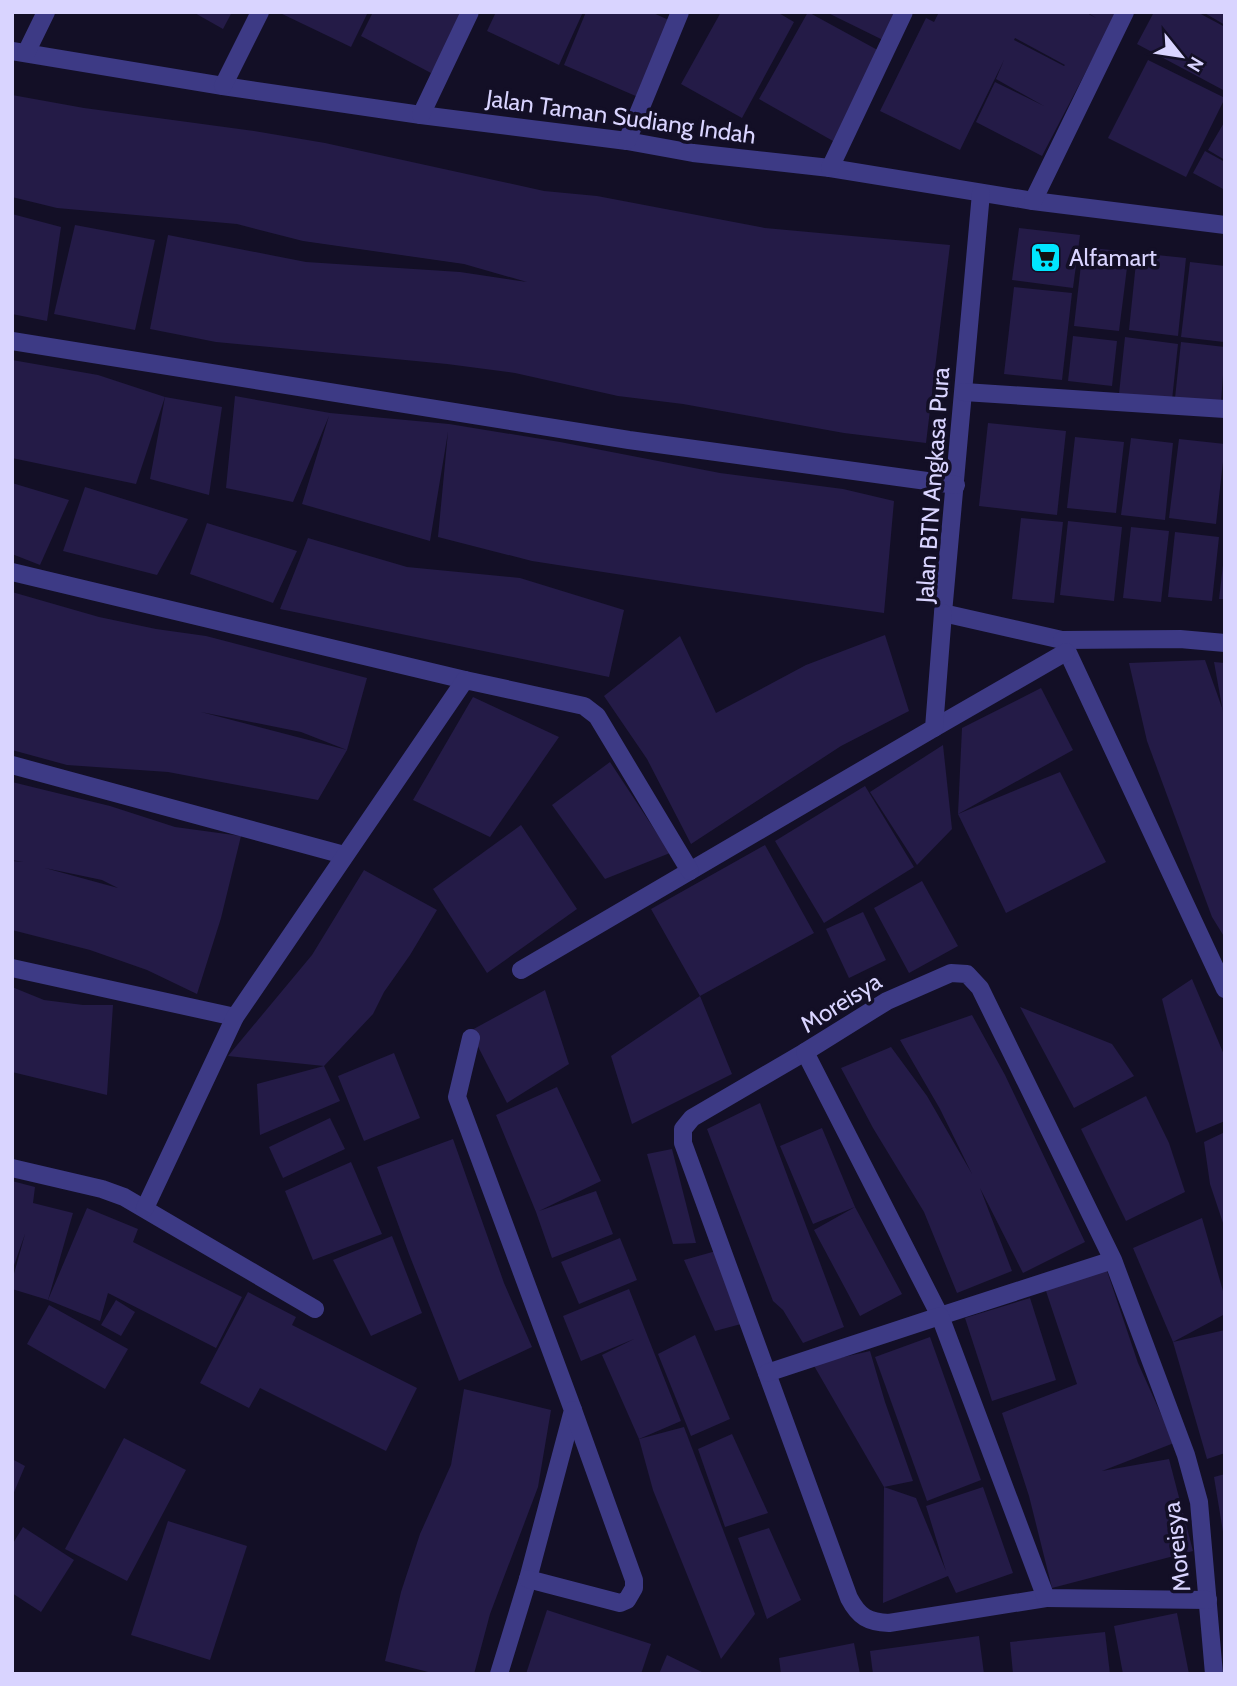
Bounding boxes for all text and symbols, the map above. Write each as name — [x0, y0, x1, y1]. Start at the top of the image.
north arrow — [1146, 21, 1216, 91]
text: N — [1182, 53, 1209, 76]
street label: Jalan Taman Sudiang Indah — [483, 83, 758, 150]
supermarket icon: Alfamart — [1029, 241, 1063, 275]
place label: Alfamart — [1069, 243, 1157, 272]
street label: Jalan BTN Angkasa Pura — [910, 366, 955, 605]
street label: Moreisya — [795, 966, 887, 1039]
street label: Moreisya — [1157, 1500, 1196, 1594]

